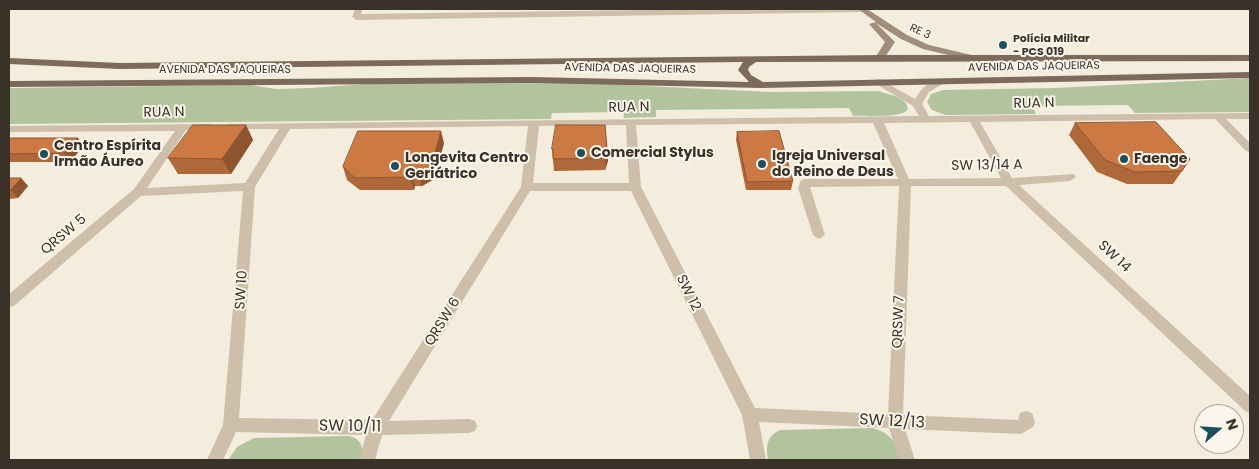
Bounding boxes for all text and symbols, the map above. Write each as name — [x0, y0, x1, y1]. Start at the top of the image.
street label: RE 3 — [907, 21, 933, 43]
place label: Polícia Militar - PCS 019 — [1013, 32, 1090, 58]
marker: Polícia Militar - PCS 019 — [997, 39, 1009, 51]
street label: AVENIDA DAS JAQUEIRAS — [968, 59, 1100, 75]
street label: AVENIDA DAS JAQUEIRAS — [564, 61, 696, 77]
street label: AVENIDA DAS JAQUEIRAS — [159, 63, 291, 77]
street label: RUA N — [1013, 95, 1055, 113]
street label: RUA N — [608, 99, 650, 117]
street label: RUA N — [143, 104, 185, 122]
place label: Centro Espírita Irmão Áureo — [54, 138, 161, 170]
place label: Comercial Stylus — [591, 145, 714, 161]
marker: Comercial Stylus — [575, 147, 587, 159]
marker: Centro Espírita Irmão Áureo — [38, 148, 50, 160]
place label: Igreja Universal do Reino de Deus — [772, 148, 894, 180]
place label: Longevita Centro Geriátrico — [405, 150, 529, 182]
place label: Faenge — [1134, 151, 1187, 167]
marker: Faenge — [1118, 153, 1130, 165]
street label: SW 13/14 A — [951, 157, 1023, 175]
marker: Igreja Universal do Reino de Deus — [756, 158, 768, 170]
marker: Longevita Centro Geriátrico — [389, 160, 401, 172]
street label: QRSW 5 — [38, 211, 90, 259]
street label: SW 14 — [1094, 238, 1134, 276]
street label: SW 10 — [232, 270, 252, 310]
street label: SW 12 — [672, 272, 704, 314]
street label: QRSW 6 — [422, 295, 464, 349]
street label: QRSW 7 — [890, 295, 908, 349]
north arrow — [1194, 404, 1244, 454]
street label: SW 12/13 — [859, 411, 925, 433]
text: N — [1221, 416, 1243, 433]
street label: SW 10/11 — [319, 417, 381, 437]

